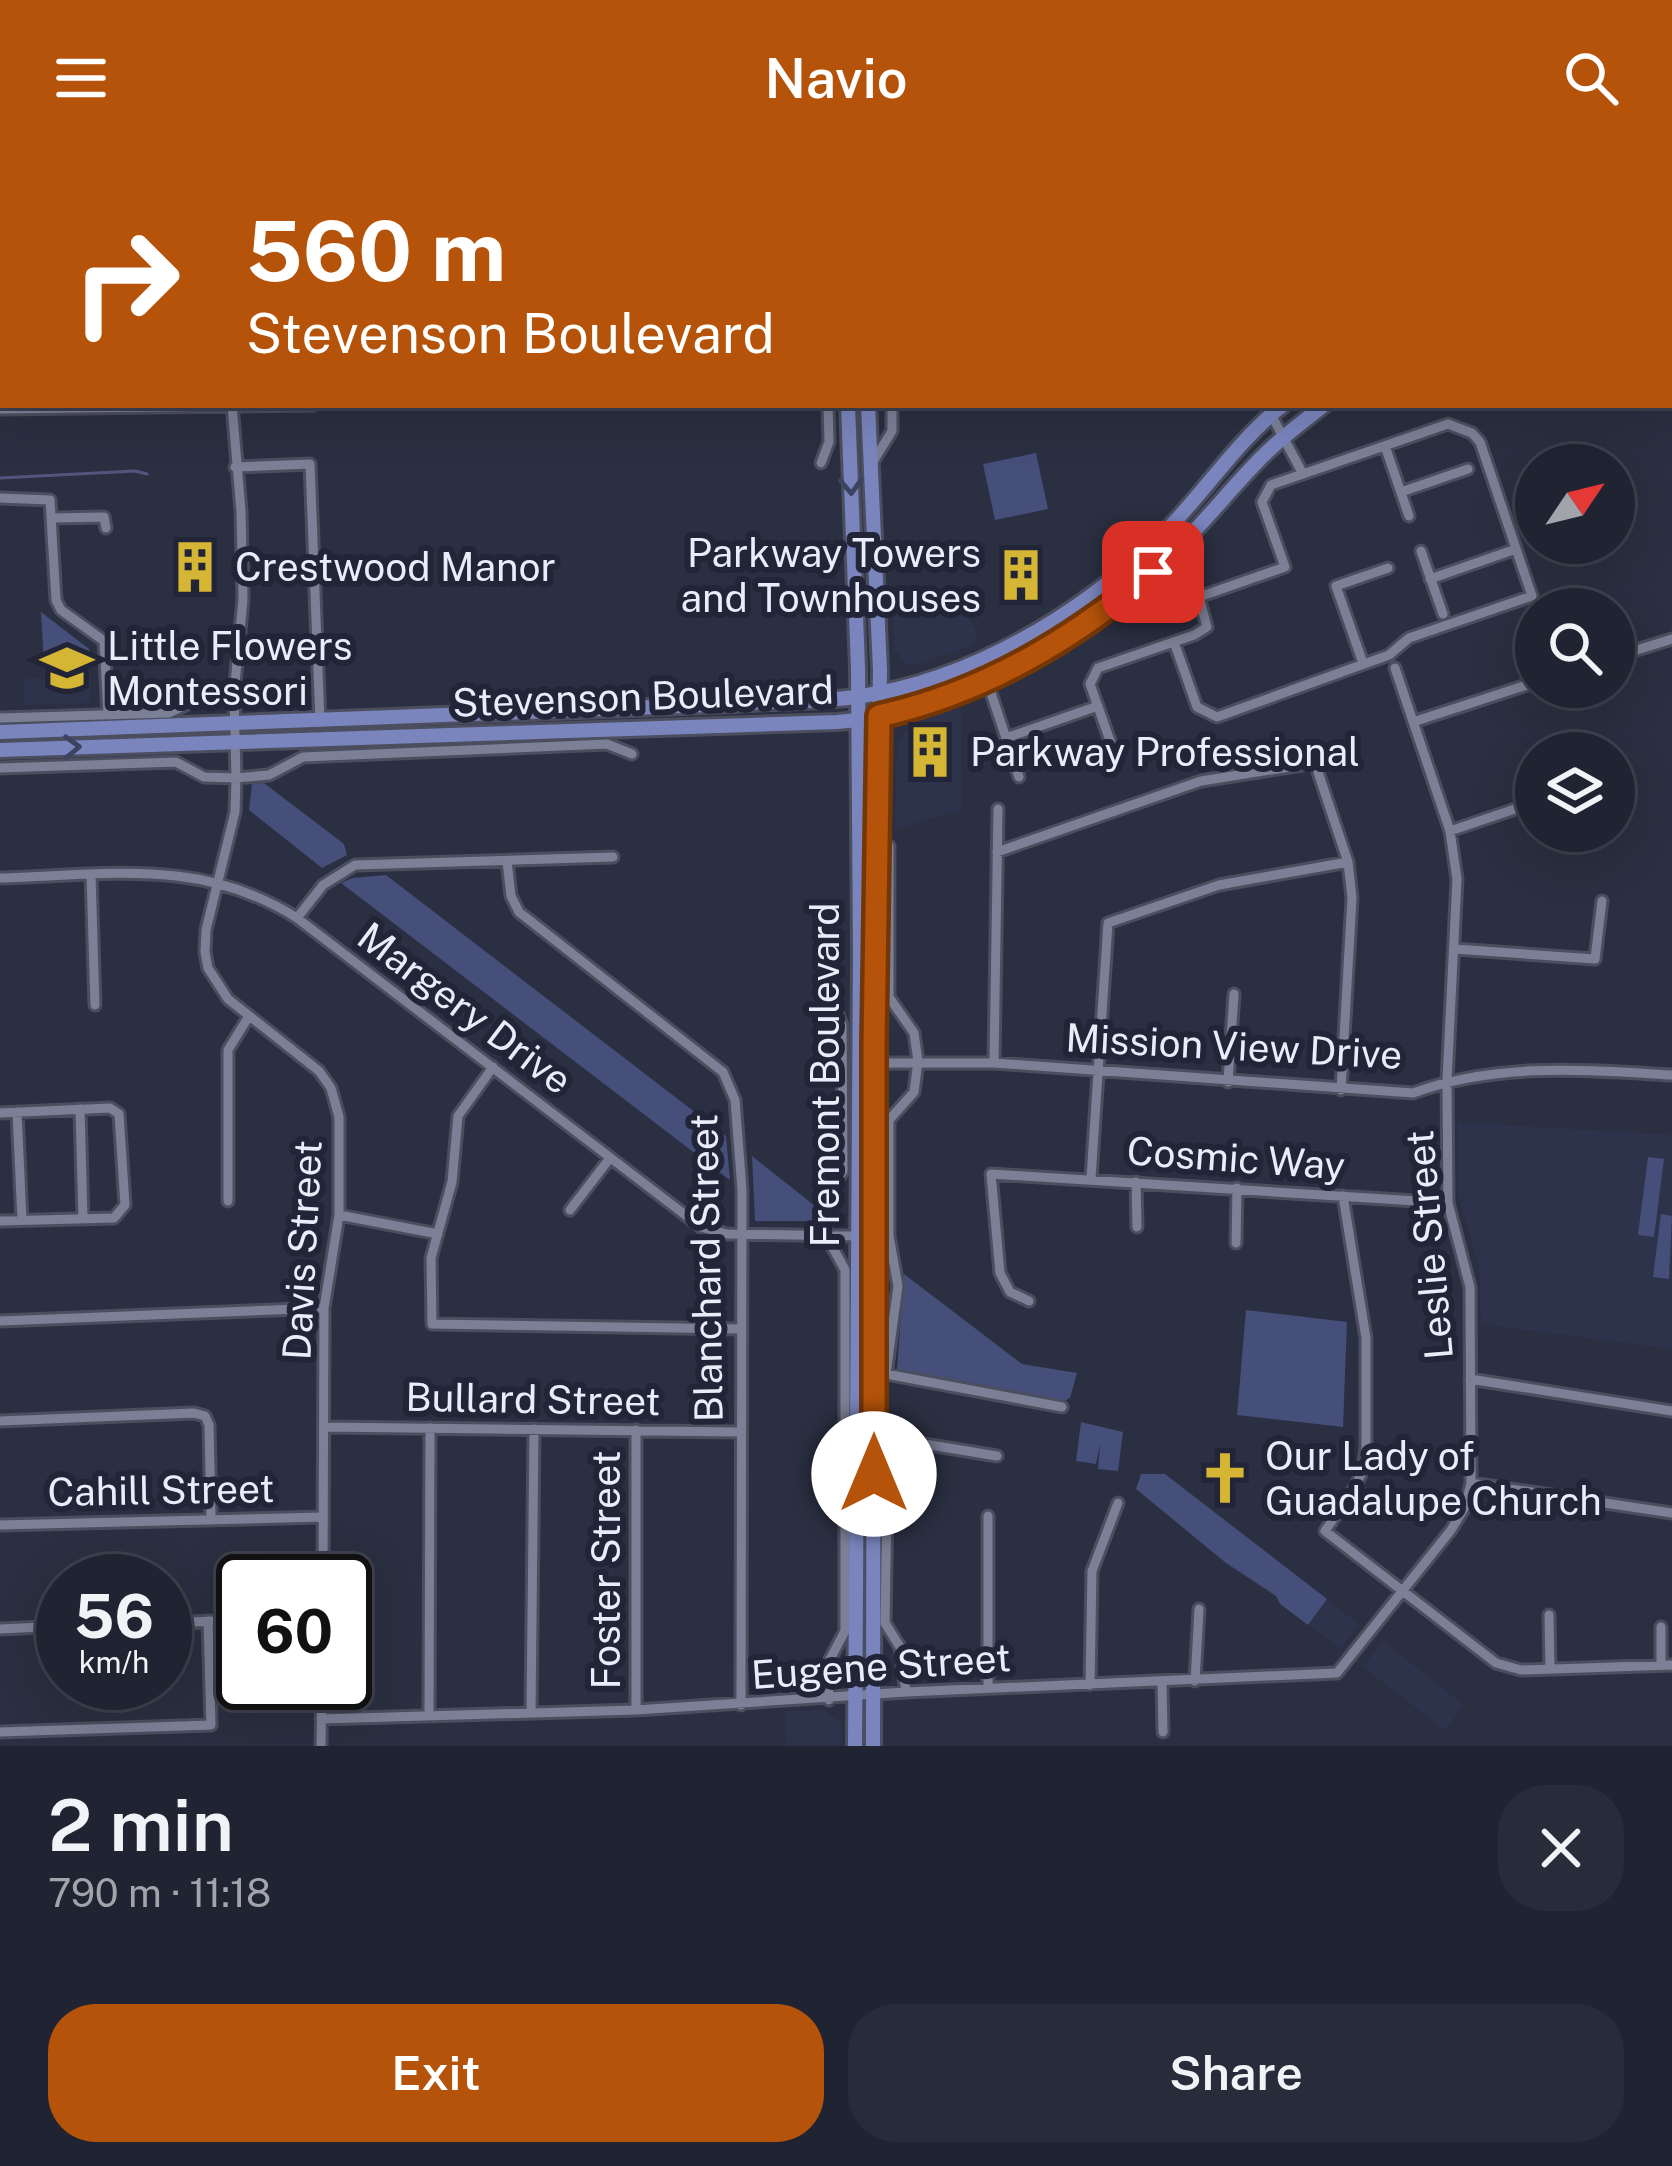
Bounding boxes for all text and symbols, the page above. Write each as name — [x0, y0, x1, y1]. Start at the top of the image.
icon: menu — [48, 45, 114, 111]
icon: search — [1558, 45, 1624, 111]
text: Navio — [764, 47, 908, 110]
text: 560 m — [246, 201, 506, 300]
icon: right — [48, 204, 204, 360]
text: Stevenson Boulevard — [246, 302, 775, 365]
north arrow — [1515, 444, 1635, 564]
map controls — [1515, 444, 1635, 852]
one-way arrow — [838, 477, 864, 496]
pin — [1102, 521, 1204, 623]
place label: Parkway Towers and Townhouses — [680, 530, 981, 621]
building icon: Crestwood Manor — [166, 538, 224, 596]
icon: arrive — [1120, 539, 1186, 605]
place label: Crestwood Manor — [235, 544, 556, 590]
building icon: Parkway Towers and Townhouses — [992, 546, 1050, 604]
button: search — [1515, 588, 1635, 708]
place label: Little Flowers Montessori — [107, 623, 353, 714]
school or university icon: Little Flowers Montessori — [38, 639, 96, 697]
street label: Stevenson Boulevard — [451, 666, 835, 726]
building icon: Parkway Professional — [901, 723, 959, 781]
place label: Parkway Professional — [970, 729, 1360, 775]
button: layers — [1515, 732, 1635, 852]
one-way arrow — [63, 735, 82, 761]
street label: Fremont Boulevard — [802, 903, 848, 1247]
street label: Margery Drive — [349, 913, 581, 1103]
street label: Mission View Drive — [1064, 1014, 1404, 1078]
street label: Blanchard Street — [680, 1113, 732, 1423]
street label: Cosmic Way — [1125, 1127, 1347, 1189]
street label: Leslie Street — [1396, 1128, 1462, 1362]
street label: Davis Street — [273, 1139, 331, 1361]
street label: Bullard Street — [405, 1374, 661, 1424]
position arrow — [811, 1411, 937, 1537]
place label: Our Lady of Guadalupe Church — [1265, 1433, 1602, 1524]
church icon: Our Lady of Guadalupe Church — [1196, 1449, 1254, 1507]
street label: Foster Street — [583, 1450, 629, 1690]
street label: Cahill Street — [47, 1465, 275, 1515]
speed limit sign: 60 — [216, 1554, 372, 1710]
text: 56 — [74, 1581, 154, 1652]
street label: Eugene Street — [750, 1634, 1012, 1698]
text: km/h — [79, 1644, 149, 1680]
text: 2 min — [48, 1783, 234, 1867]
button: close — [1498, 1785, 1624, 1911]
text: 790 m · 11:18 — [48, 1870, 271, 1916]
button: Exit — [48, 2004, 824, 2142]
button: Share — [848, 2004, 1624, 2142]

